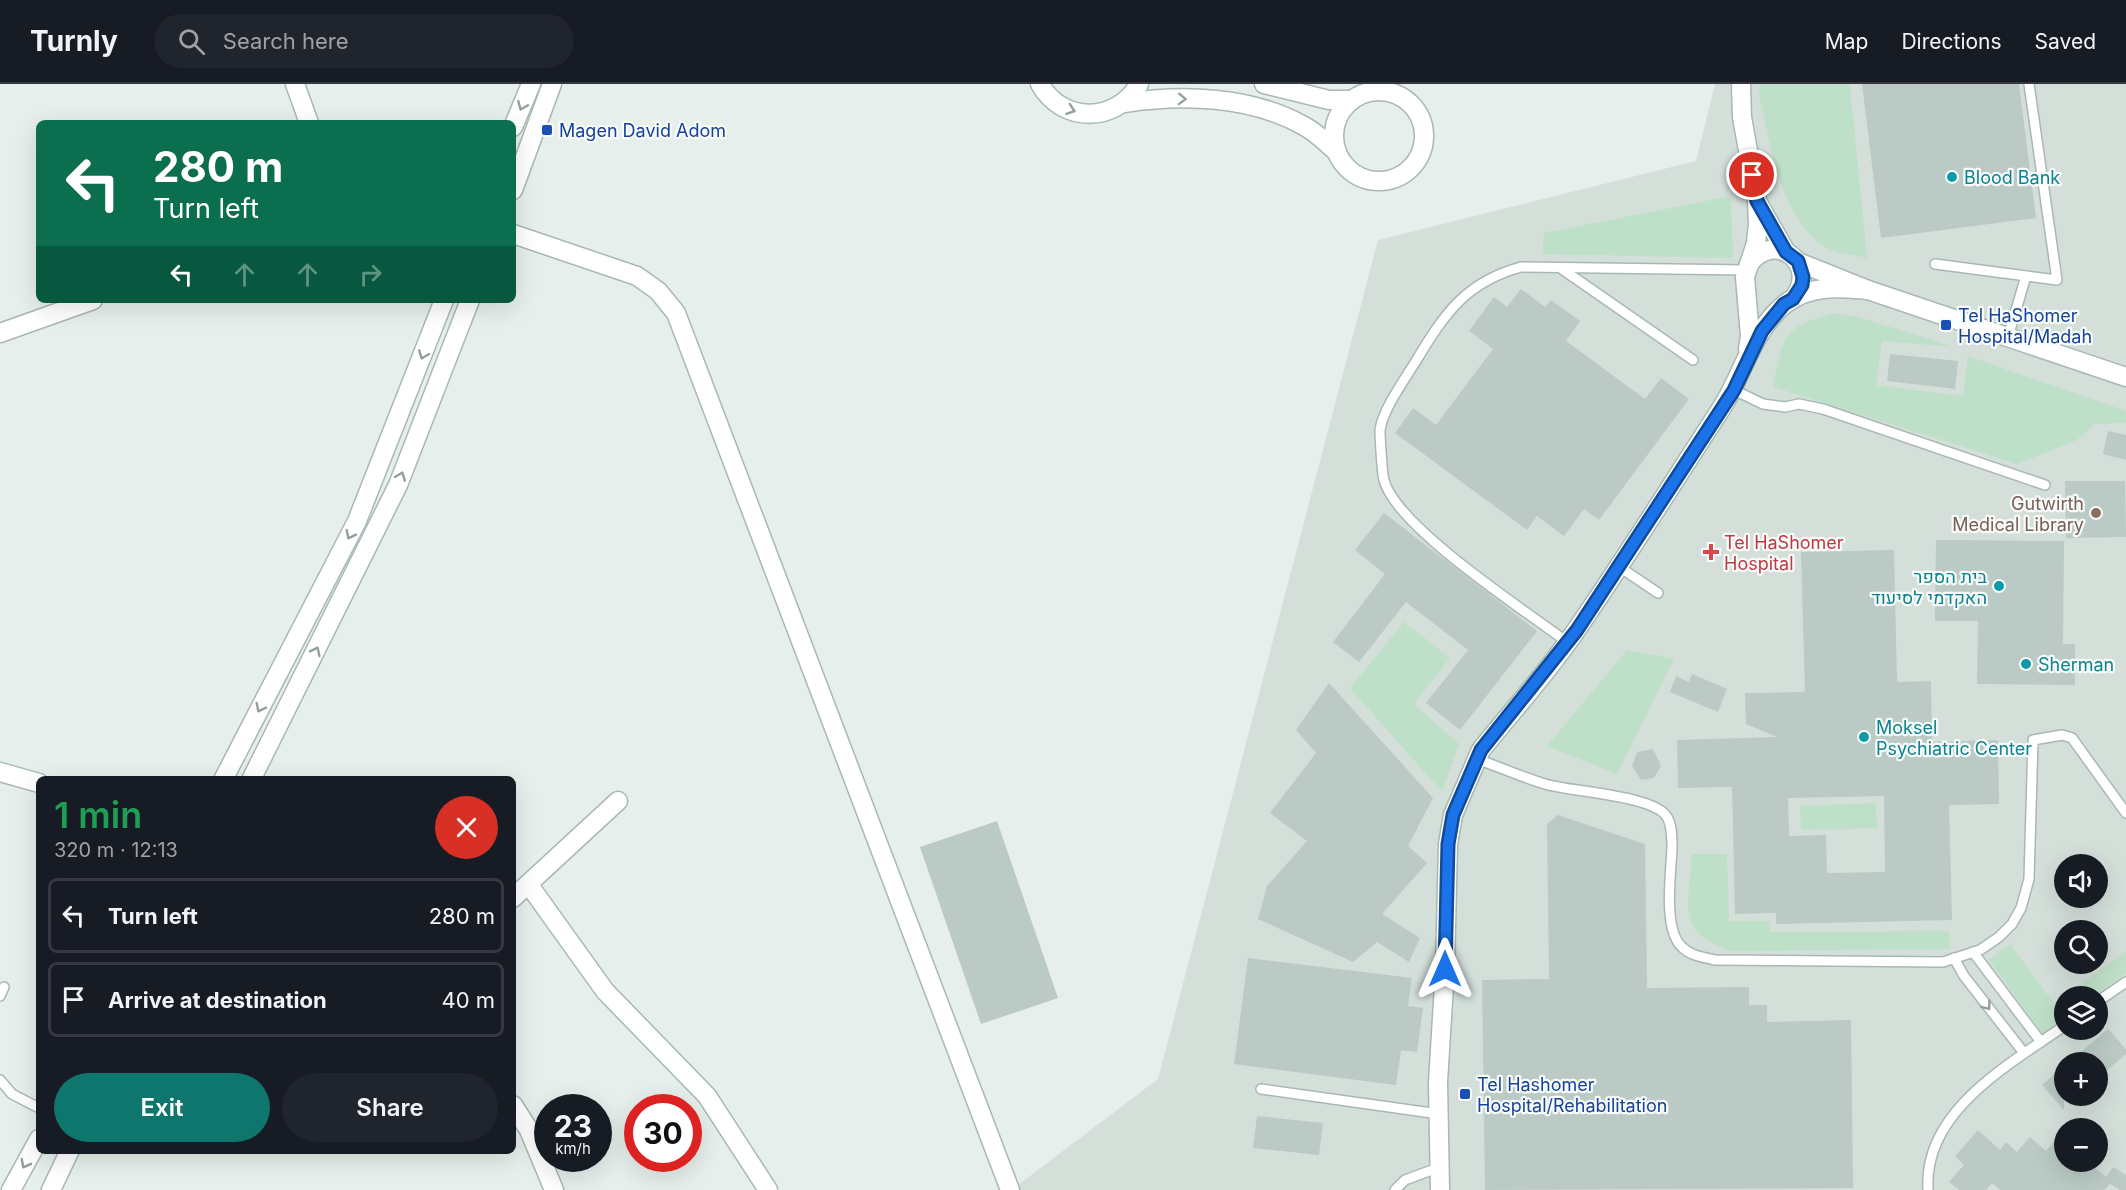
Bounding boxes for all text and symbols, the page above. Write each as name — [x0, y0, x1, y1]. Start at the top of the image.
search box — [154, 14, 574, 68]
text: Turnly — [30, 24, 118, 58]
icon: search — [175, 25, 208, 58]
text: Search here — [223, 28, 349, 54]
text: Map — [1825, 29, 1868, 54]
text: Directions — [1901, 29, 2002, 54]
text: Saved — [2035, 29, 2096, 54]
one-way arrow — [1178, 92, 1187, 105]
one-way arrow — [517, 99, 529, 110]
one-way arrow — [1065, 103, 1076, 116]
place label: Magen David Adom — [559, 120, 726, 141]
marker: Magen David Adom — [540, 123, 554, 137]
text: 280 m — [153, 141, 283, 192]
icon: left — [54, 144, 132, 222]
pin — [1726, 149, 1777, 200]
icon: arrive — [1735, 158, 1768, 191]
place label: Blood Bank — [1964, 167, 2060, 188]
marker: Blood Bank — [1945, 170, 1959, 184]
text: Turn left — [153, 192, 259, 225]
icon: left — [165, 258, 198, 291]
icon: ahead — [228, 258, 261, 291]
icon: ahead — [291, 258, 324, 291]
icon: right — [354, 258, 387, 291]
place label: Tel HaShomer Hospital/Madah — [1958, 305, 2092, 347]
marker: Tel HaShomer Hospital/Madah — [1939, 318, 1953, 332]
one-way arrow — [418, 348, 430, 359]
one-way arrow — [394, 471, 407, 482]
place label: Gutwirth Medical Library — [1952, 493, 2084, 535]
marker: Gutwirth Medical Library — [2089, 506, 2103, 520]
one-way arrow — [346, 529, 357, 540]
place label: Tel HaShomer Hospital — [1724, 532, 1844, 574]
marker: Tel HaShomer Hospital — [1702, 543, 1720, 561]
place label: בית הספר האקדמי לסיעוד — [1871, 566, 1988, 608]
marker: בית הספר האקדמי לסיעוד — [1992, 579, 2006, 593]
one-way arrow — [308, 646, 320, 657]
place label: Sherman — [2038, 654, 2114, 675]
marker: Sherman — [2019, 657, 2033, 671]
one-way arrow — [256, 702, 267, 713]
place label: Moksel Psychiatric Center — [1876, 717, 2032, 759]
marker: Moksel Psychiatric Center — [1857, 730, 1871, 744]
text: 1 min — [54, 793, 142, 837]
button: close — [435, 796, 498, 859]
text: 320 m · 12:13 — [54, 838, 178, 862]
map controls — [2054, 854, 2108, 1172]
button: sound — [2054, 854, 2108, 908]
icon: left — [57, 899, 90, 932]
text: Turn left — [108, 903, 198, 929]
text: 280 m — [429, 903, 495, 929]
button: search — [2054, 920, 2108, 974]
position arrow — [1413, 937, 1477, 1001]
icon: arrive — [57, 983, 90, 1016]
button: layers — [2054, 986, 2108, 1040]
text: Arrive at destination — [108, 987, 327, 1013]
text: 40 m — [441, 987, 495, 1013]
one-way arrow — [1980, 1000, 1991, 1011]
button: + — [2054, 1052, 2108, 1106]
button: Exit — [54, 1073, 270, 1142]
button: Share — [282, 1073, 498, 1142]
place label: Tel Hashomer Hospital/Rehabilitation — [1477, 1074, 1667, 1116]
marker: Tel Hashomer Hospital/Rehabilitation — [1458, 1087, 1472, 1101]
speed limit sign: 30 — [624, 1094, 702, 1172]
text: 23 — [554, 1108, 592, 1144]
button: − — [2054, 1118, 2108, 1172]
text: km/h — [555, 1139, 591, 1158]
one-way arrow — [21, 1158, 32, 1169]

